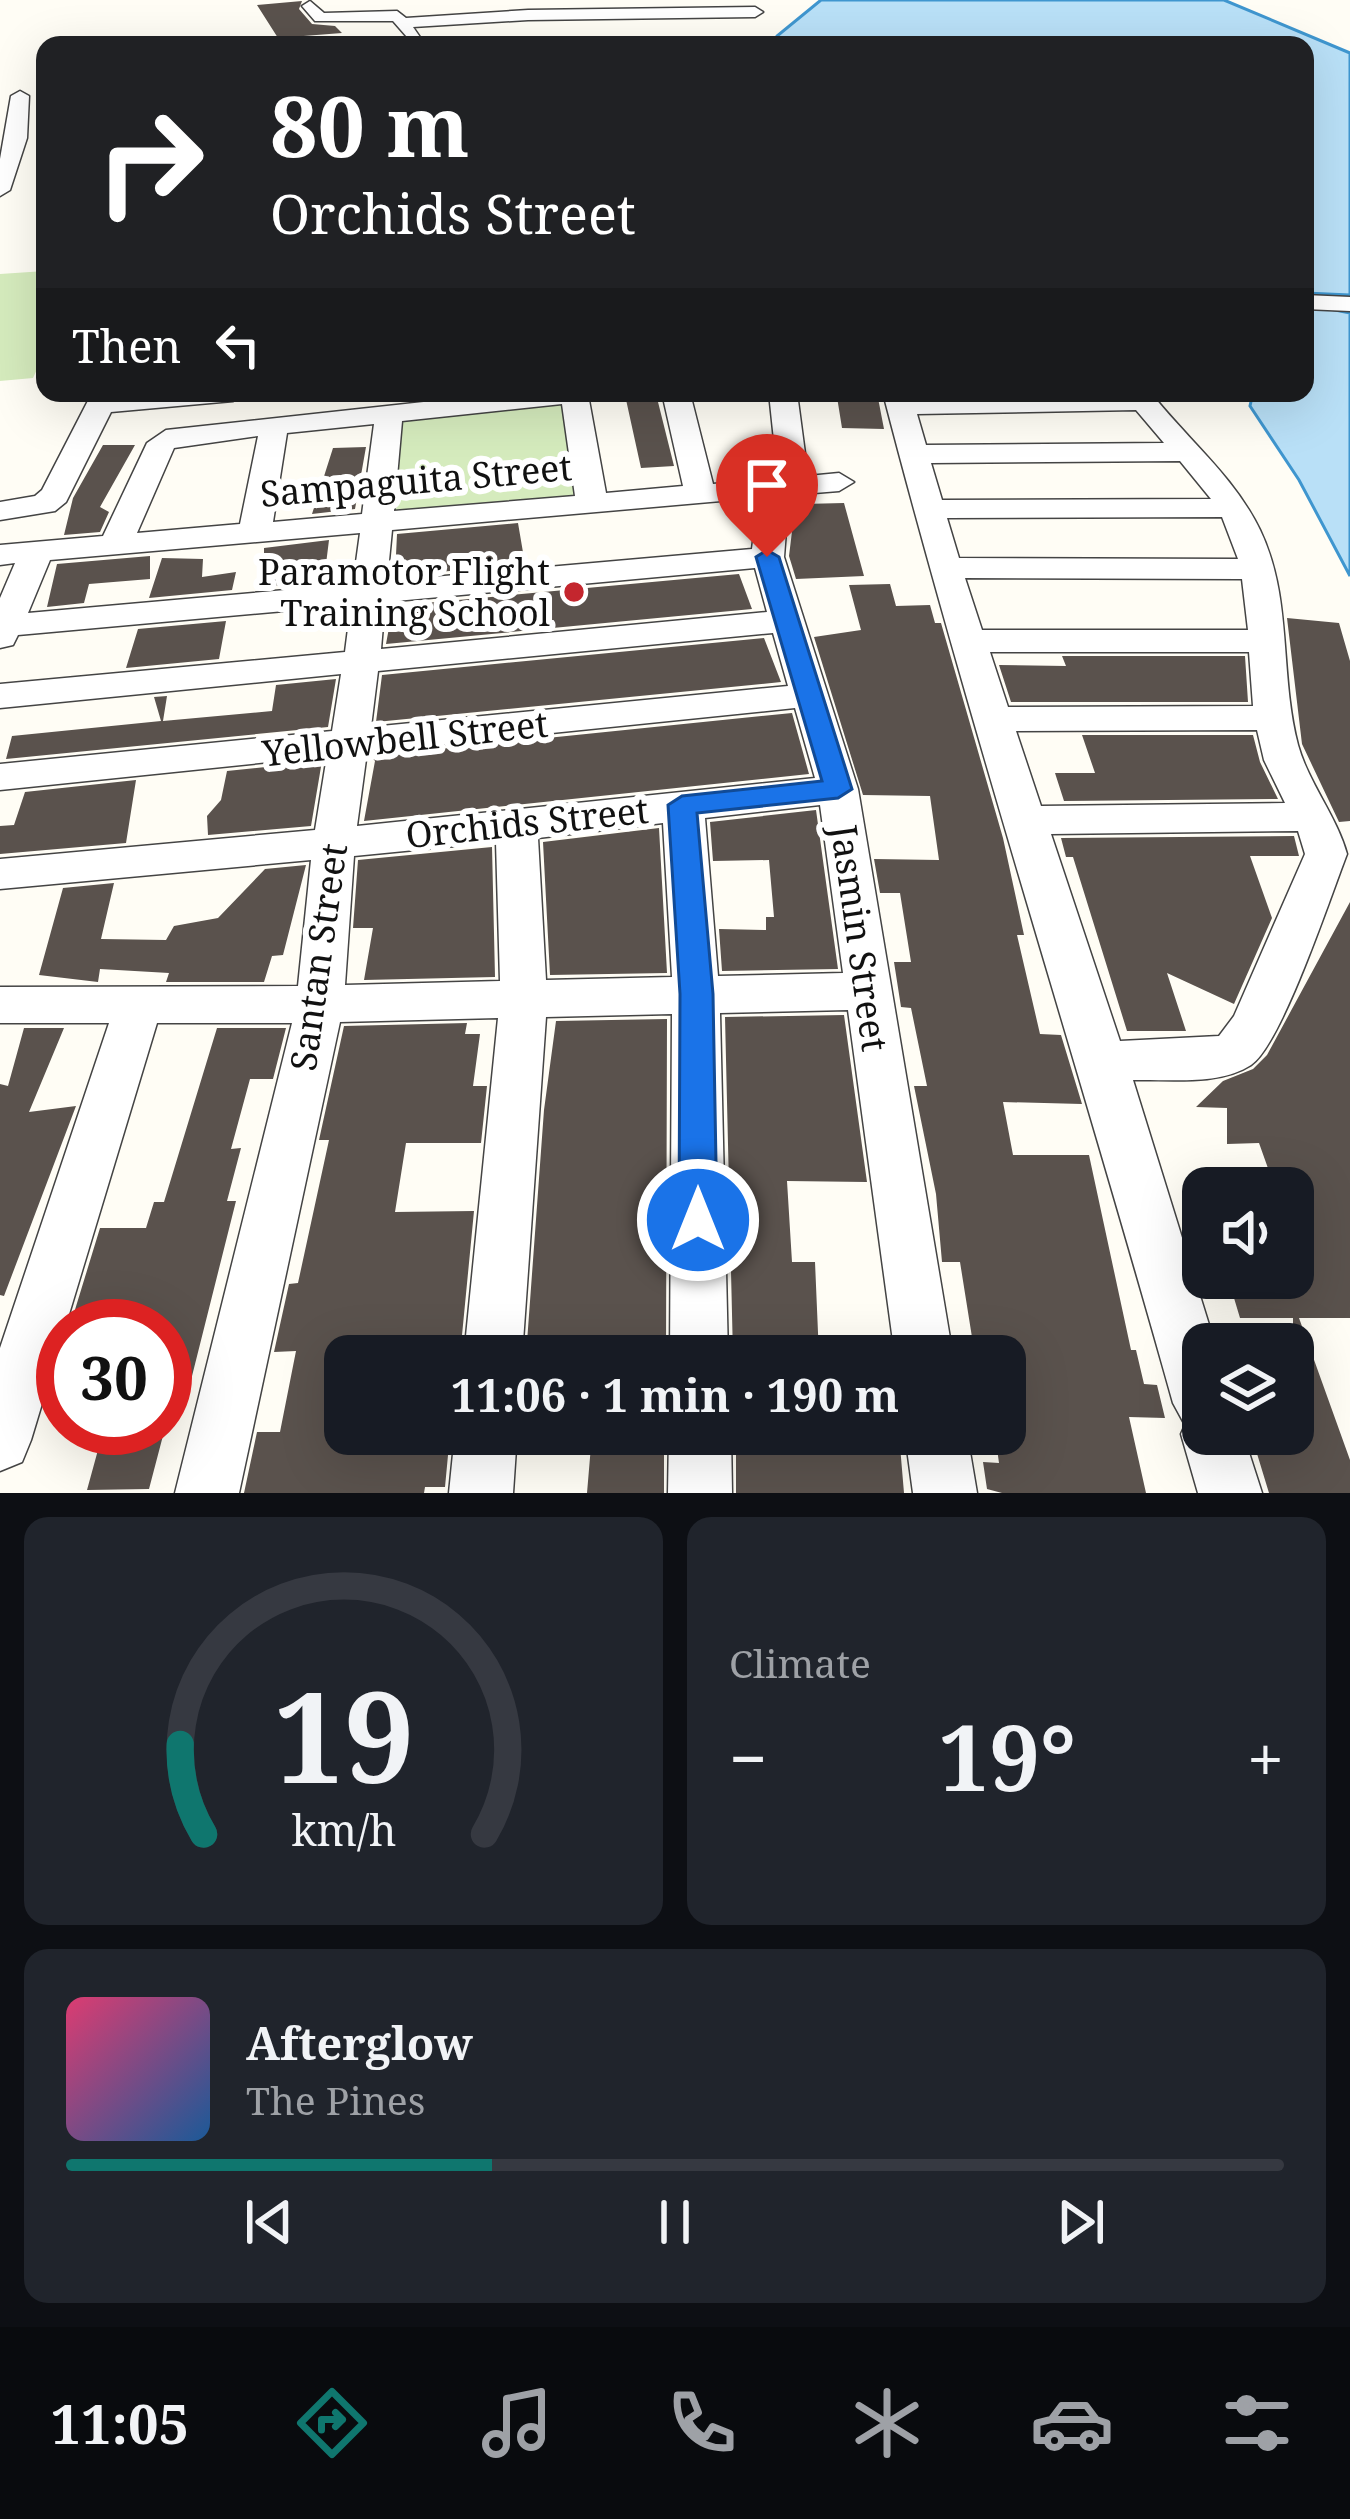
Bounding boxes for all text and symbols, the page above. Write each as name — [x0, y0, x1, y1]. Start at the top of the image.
text: 80 m — [270, 67, 470, 182]
icon: right — [72, 84, 228, 240]
text: Orchids Street — [270, 176, 636, 250]
icon: left — [205, 312, 271, 378]
text: Then — [72, 315, 181, 376]
pin — [716, 434, 818, 557]
street label: Sampaguita Street — [258, 442, 574, 518]
icon: arrive — [734, 452, 800, 518]
place label: Paramotor Flight Training School — [258, 547, 550, 637]
marker: Paramotor Flight Training School — [561, 579, 587, 605]
street label: Yellowbell Street — [259, 699, 550, 777]
street label: Orchids Street — [403, 785, 651, 859]
street label: Jasmin Street — [820, 821, 900, 1054]
street label: Santan Street — [278, 840, 358, 1074]
position arrow — [635, 1157, 761, 1283]
map controls — [1182, 1167, 1314, 1455]
button: sound — [1182, 1167, 1314, 1299]
speed limit sign: 30 — [36, 1299, 192, 1455]
button: layers — [1182, 1323, 1314, 1455]
text: 11:06 · 1 min · 190 m — [451, 1364, 899, 1425]
text: Climate — [729, 1636, 871, 1689]
text: 19 — [273, 1650, 414, 1820]
text: 19° — [938, 1695, 1076, 1817]
text: − — [729, 1712, 767, 1802]
text: + — [1247, 1712, 1284, 1802]
text: km/h — [291, 1800, 396, 1859]
text: Afterglow — [246, 2012, 473, 2073]
text: The Pines — [246, 2073, 425, 2126]
icon: previous — [236, 2189, 302, 2255]
icon: pause — [642, 2189, 708, 2255]
icon: next — [1048, 2189, 1114, 2255]
icon: directions — [290, 2381, 374, 2465]
icon: music — [475, 2381, 559, 2465]
icon: phone — [660, 2381, 744, 2465]
icon: climate — [845, 2381, 929, 2465]
icon: car — [1030, 2381, 1114, 2465]
icon: filters — [1215, 2381, 1299, 2465]
text: 11:05 — [51, 2386, 189, 2460]

